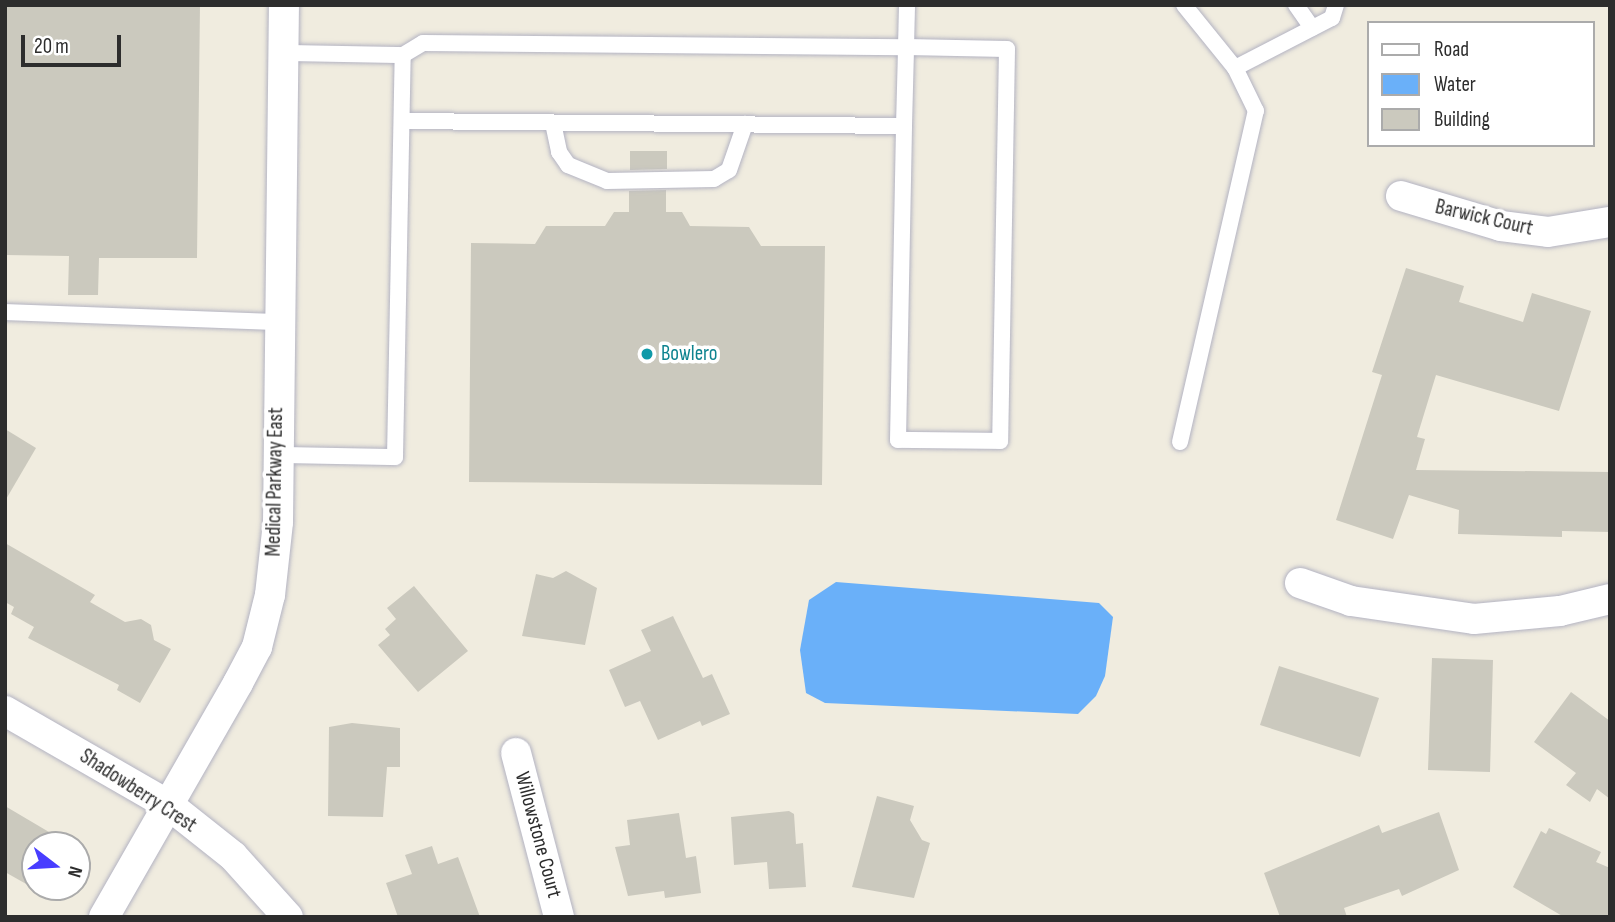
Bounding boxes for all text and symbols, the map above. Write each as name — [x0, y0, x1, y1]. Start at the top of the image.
scale bar — [24, 21, 124, 65]
legend — [1366, 21, 1594, 147]
text: 20 m — [34, 34, 69, 59]
text: Road — [1434, 37, 1469, 62]
text: Water — [1434, 72, 1476, 97]
text: Building — [1434, 107, 1490, 132]
street label: Barwick Court — [1433, 195, 1535, 241]
place label: Bowlero — [661, 341, 718, 367]
marker: Bowlero — [639, 346, 655, 362]
street label: Medical Parkway East — [261, 407, 289, 557]
street label: Shadowberry Crest — [75, 744, 201, 838]
street label: Willowstone Court — [509, 769, 567, 901]
north arrow — [21, 831, 91, 901]
text: N — [62, 863, 87, 880]

